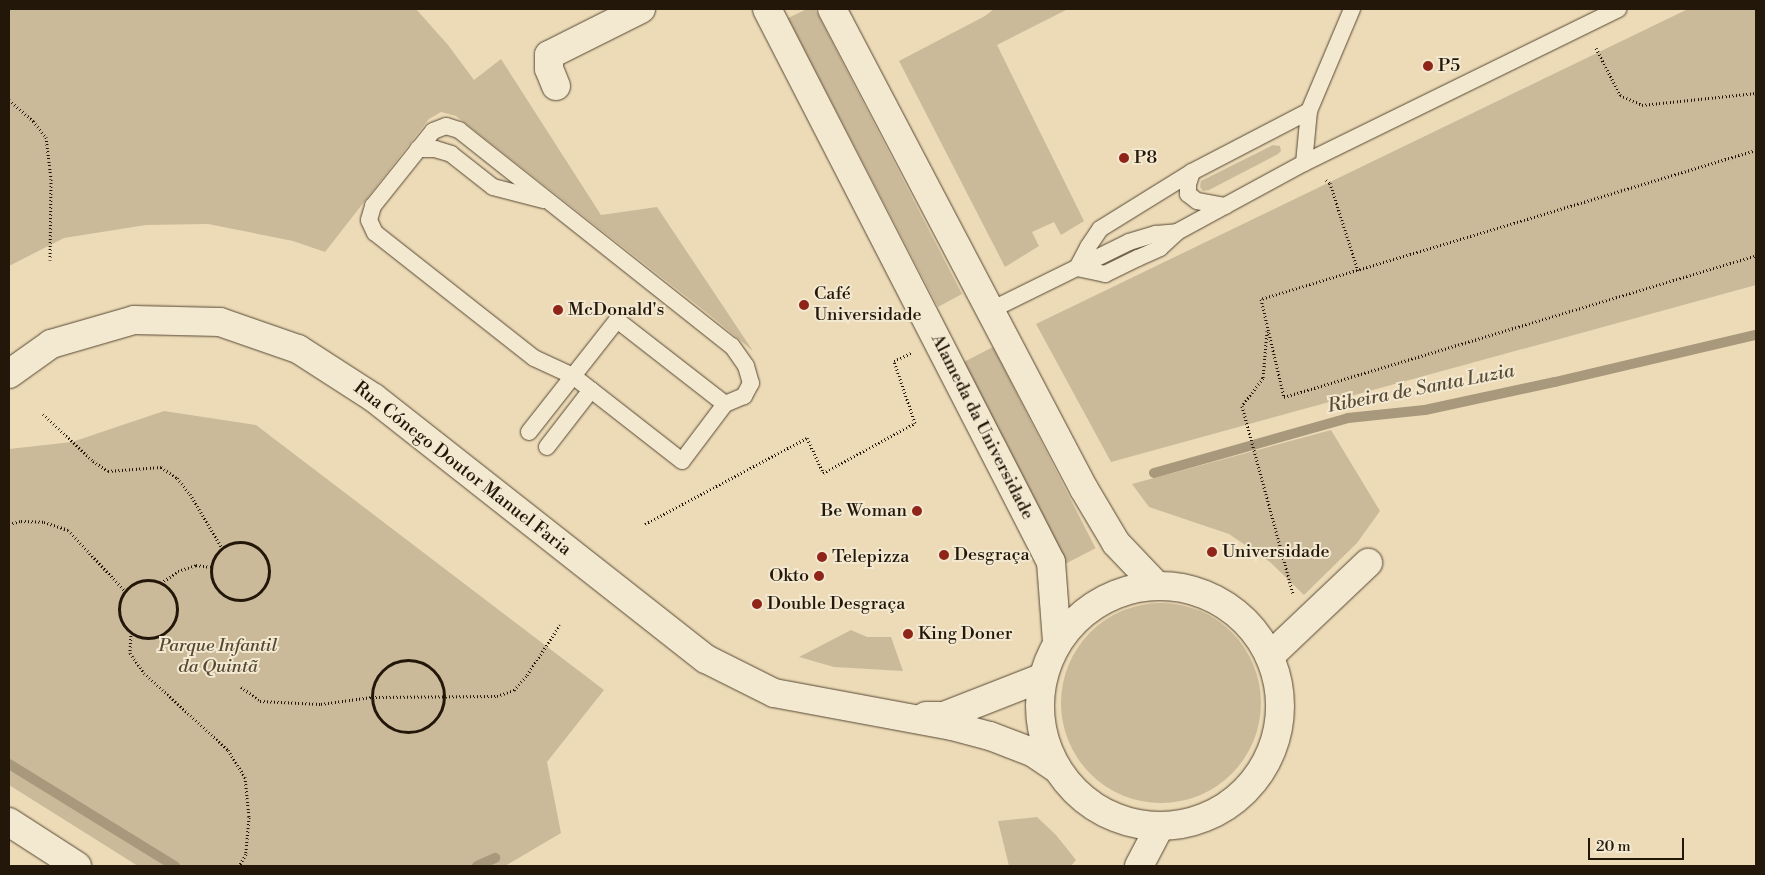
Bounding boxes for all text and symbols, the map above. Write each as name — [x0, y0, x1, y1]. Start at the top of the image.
place label: P5 — [1438, 55, 1460, 77]
marker: P5 — [1422, 60, 1434, 72]
place label: P8 — [1134, 147, 1157, 169]
marker: P8 — [1118, 152, 1130, 164]
place label: Café Universidade — [814, 284, 922, 326]
place label: McDonald's — [568, 299, 664, 321]
marker: Café Universidade — [798, 299, 810, 311]
marker: McDonald's — [552, 304, 564, 316]
street label: Alameda da Universidade — [926, 331, 1038, 523]
water label: Ribeira de Santa Luzia — [1326, 360, 1516, 418]
street label: Rua Cónego Doutor Manuel Faria — [349, 377, 575, 561]
place label: Be Woman — [821, 500, 907, 522]
marker: Be Woman — [911, 505, 923, 517]
place label: Universidade — [1222, 541, 1330, 563]
place label: Desgraça — [954, 544, 1030, 566]
place label: Telepizza — [832, 546, 909, 568]
marker: Universidade — [1206, 546, 1218, 558]
marker: Desgraça — [938, 549, 950, 561]
marker: Telepizza — [816, 551, 828, 563]
place label: Okto — [769, 565, 809, 587]
marker: Okto — [813, 570, 825, 582]
place label: Double Desgraça — [767, 593, 905, 615]
marker: Double Desgraça — [751, 598, 763, 610]
place label: King Doner — [918, 623, 1013, 645]
marker: King Doner — [902, 628, 914, 640]
park label: Parque Infantil da Quintã — [159, 636, 277, 679]
scale bar — [1590, 828, 1686, 860]
text: 20 m — [1596, 837, 1631, 856]

